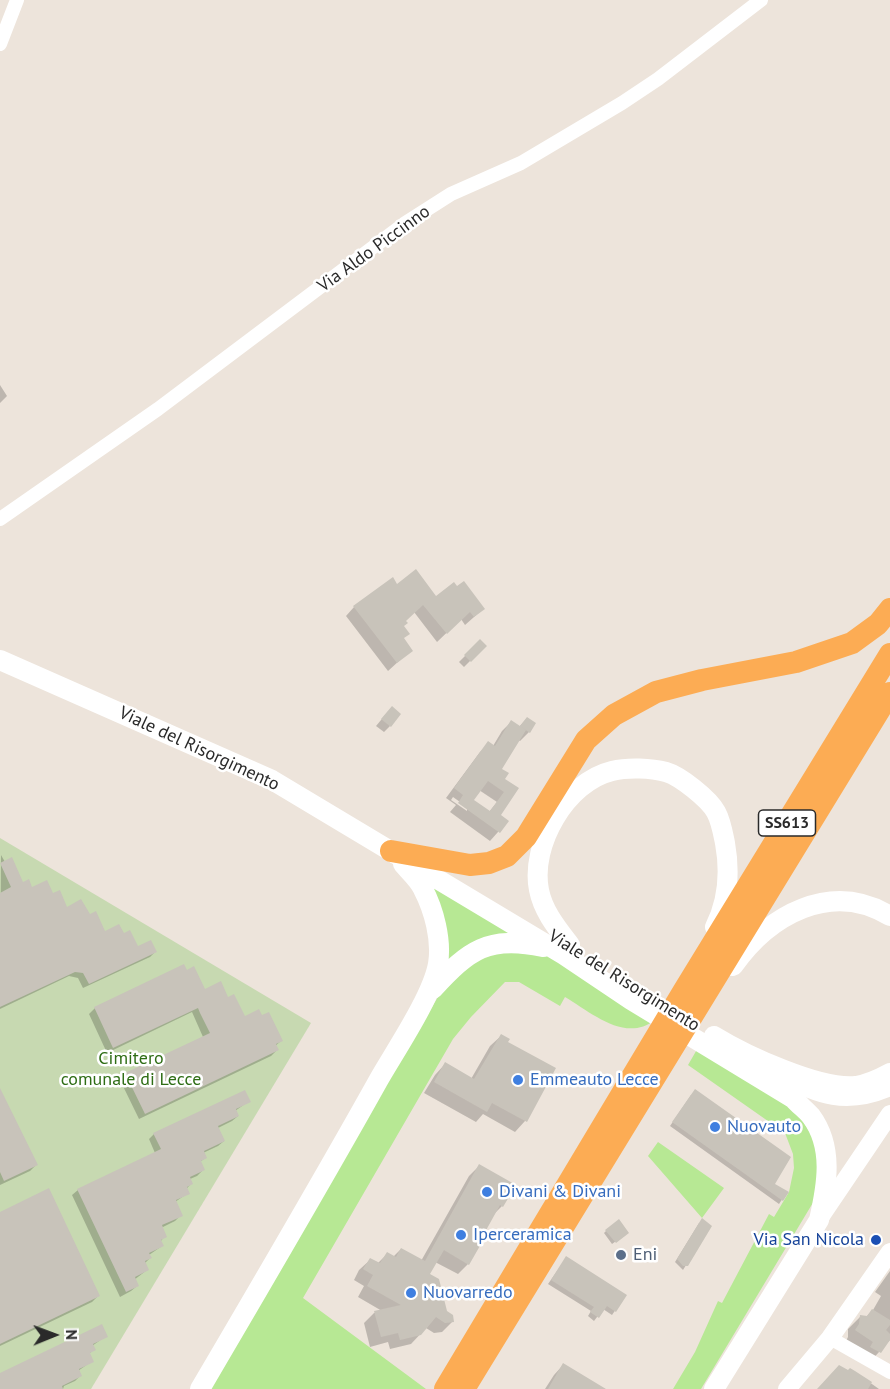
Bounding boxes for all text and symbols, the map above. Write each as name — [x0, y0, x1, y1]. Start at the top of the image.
street label: Via Aldo Piccinno — [314, 201, 434, 297]
street label: Viale del Risorgimento — [115, 702, 283, 796]
road number: SS613 — [758, 810, 816, 836]
street label: Viale del Risorgimento — [544, 926, 704, 1036]
park label: Cimitero comunale di Lecce — [61, 1048, 201, 1090]
place label: Emmeauto Lecce — [530, 1069, 659, 1091]
marker: Emmeauto Lecce — [511, 1073, 525, 1087]
place label: Nuovauto — [727, 1116, 801, 1138]
marker: Nuovauto — [708, 1120, 722, 1134]
place label: Divani & Divani — [499, 1181, 621, 1203]
marker: Divani & Divani — [480, 1185, 494, 1199]
place label: Iperceramica — [473, 1224, 572, 1246]
marker: Iperceramica — [454, 1228, 468, 1242]
place label: Via San Nicola — [754, 1229, 864, 1251]
marker: Via San Nicola — [869, 1233, 883, 1247]
place label: Eni — [633, 1244, 657, 1266]
marker: Eni — [614, 1248, 628, 1262]
place label: Nuovarredo — [423, 1282, 513, 1304]
marker: Nuovarredo — [404, 1286, 418, 1300]
north arrow — [24, 1305, 84, 1365]
text: N — [62, 1329, 82, 1340]

